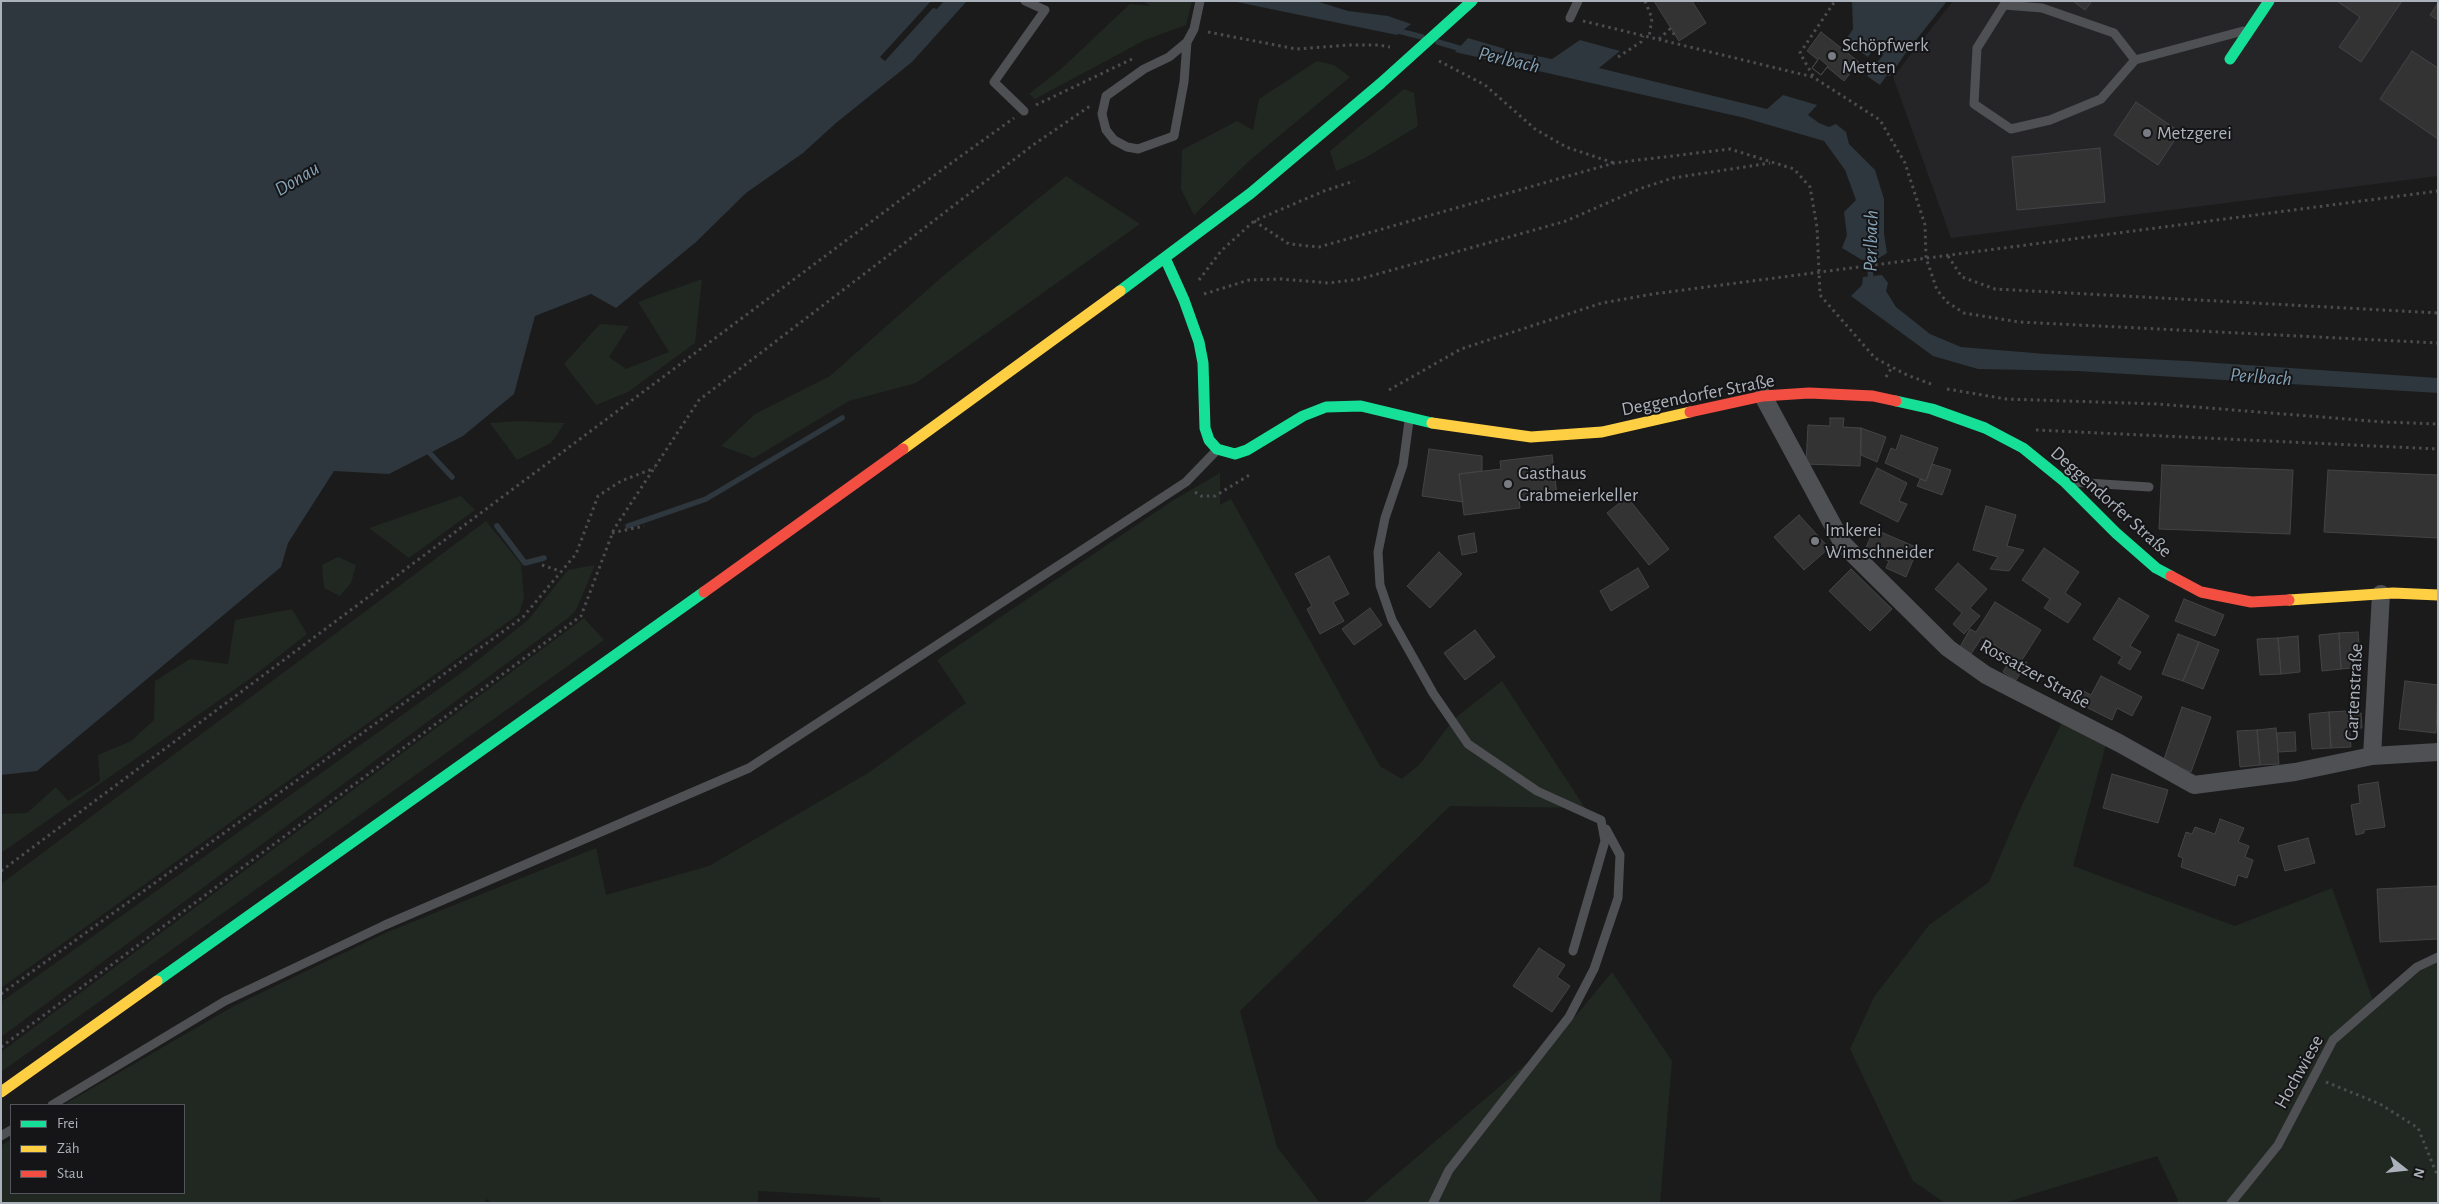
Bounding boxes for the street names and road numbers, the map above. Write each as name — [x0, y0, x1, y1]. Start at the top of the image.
street label: Deggendorfer Straße — [1619, 369, 1777, 421]
street label: Deggendorfer Straße — [2046, 441, 2176, 563]
street label: Rossatzer Straße — [1976, 634, 2094, 714]
street label: Gartenstraße — [2340, 643, 2368, 741]
street label: Hochwiese — [2269, 1031, 2329, 1113]

